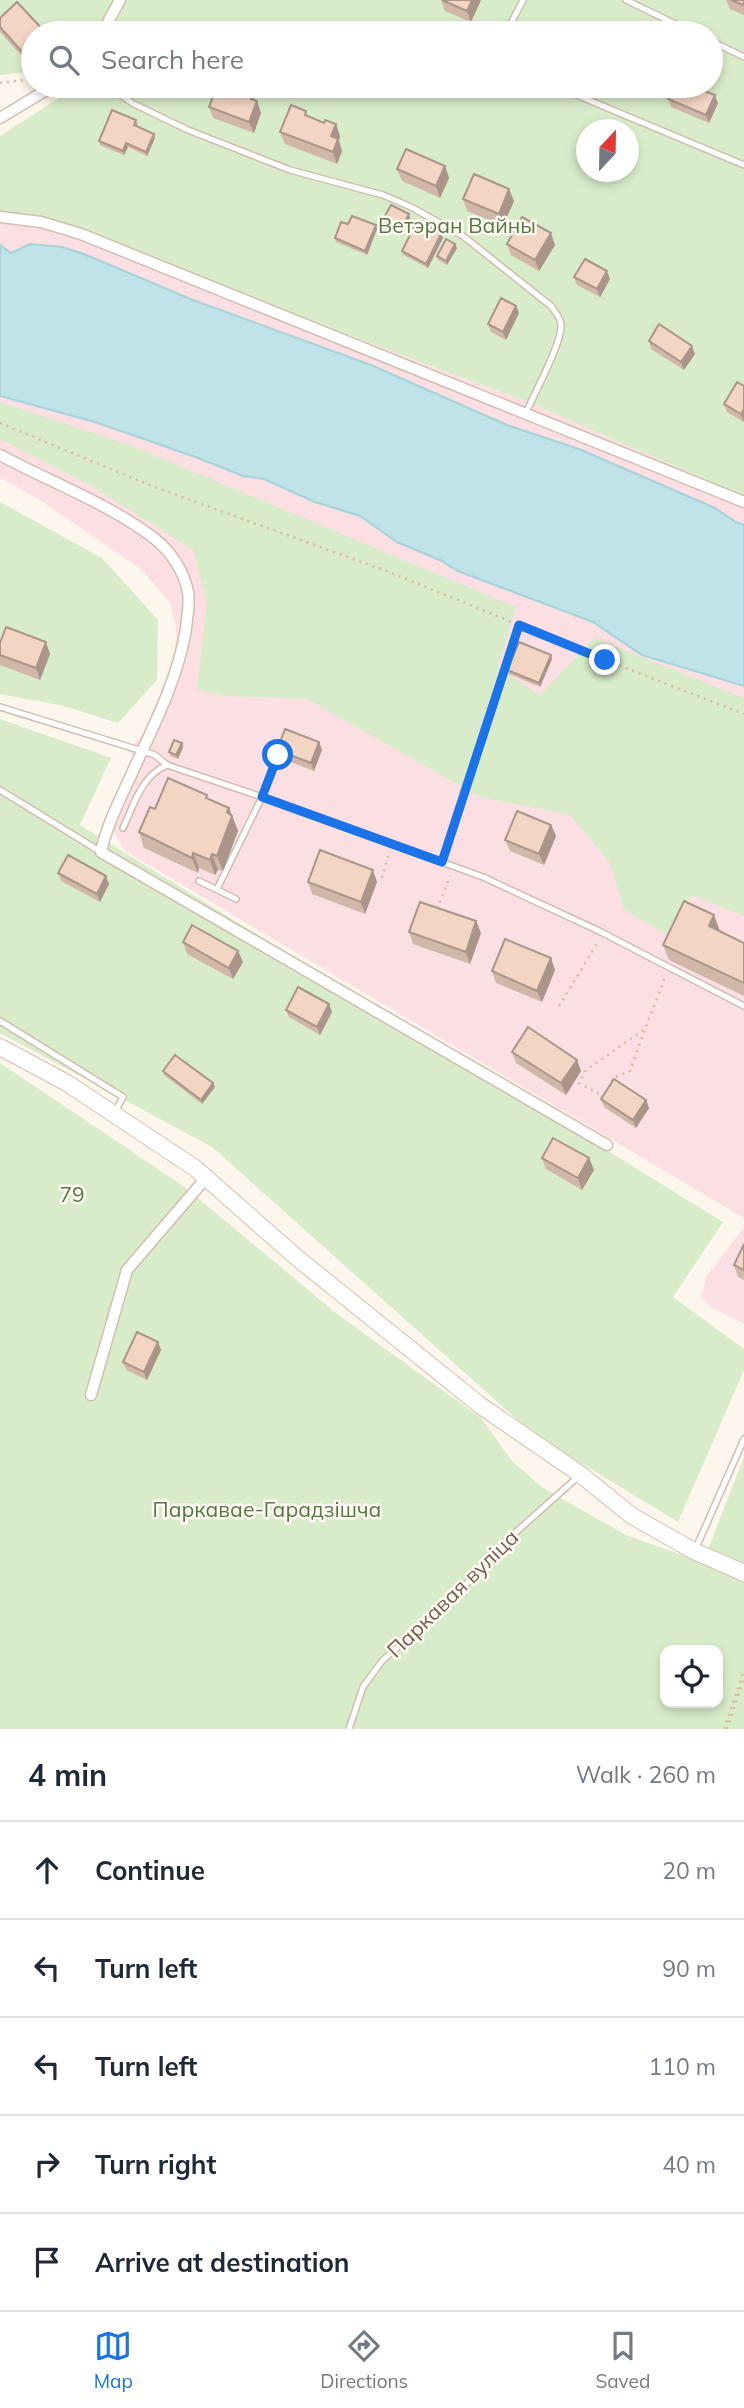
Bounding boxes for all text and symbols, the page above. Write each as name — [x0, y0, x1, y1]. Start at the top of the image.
search box — [21, 21, 723, 98]
icon: search — [45, 41, 83, 79]
text: Search here — [101, 43, 244, 76]
north arrow — [576, 119, 639, 182]
park label: Ветэран Вайны — [378, 212, 536, 238]
route end — [589, 644, 620, 675]
route start — [262, 739, 293, 770]
park label: 79 — [59, 1181, 85, 1207]
park label: Паркавае-Гарадзішча — [153, 1496, 381, 1522]
street label: Паркавая вуліца — [381, 1524, 524, 1663]
map controls — [660, 1645, 723, 1708]
button: locate — [660, 1645, 723, 1708]
text: 4 min — [28, 1756, 107, 1794]
text: Walk · 260 m — [576, 1760, 716, 1789]
icon: ahead — [28, 1851, 66, 1889]
text: Continue — [95, 1854, 205, 1887]
text: 20 m — [662, 1856, 716, 1885]
icon: left — [28, 1949, 66, 1987]
text: Turn left — [95, 1952, 197, 1985]
text: 90 m — [662, 1954, 716, 1983]
icon: left — [28, 2047, 66, 2085]
text: Turn left — [95, 2050, 197, 2083]
text: 110 m — [648, 2052, 716, 2081]
icon: right — [28, 2145, 66, 2183]
text: Turn right — [95, 2148, 216, 2181]
text: 40 m — [662, 2150, 716, 2179]
icon: arrive — [28, 2243, 66, 2281]
text: Arrive at destination — [95, 2246, 350, 2279]
tab: Map — [94, 2327, 133, 2393]
tab: Directions — [320, 2327, 408, 2393]
tab: Saved — [595, 2327, 650, 2393]

